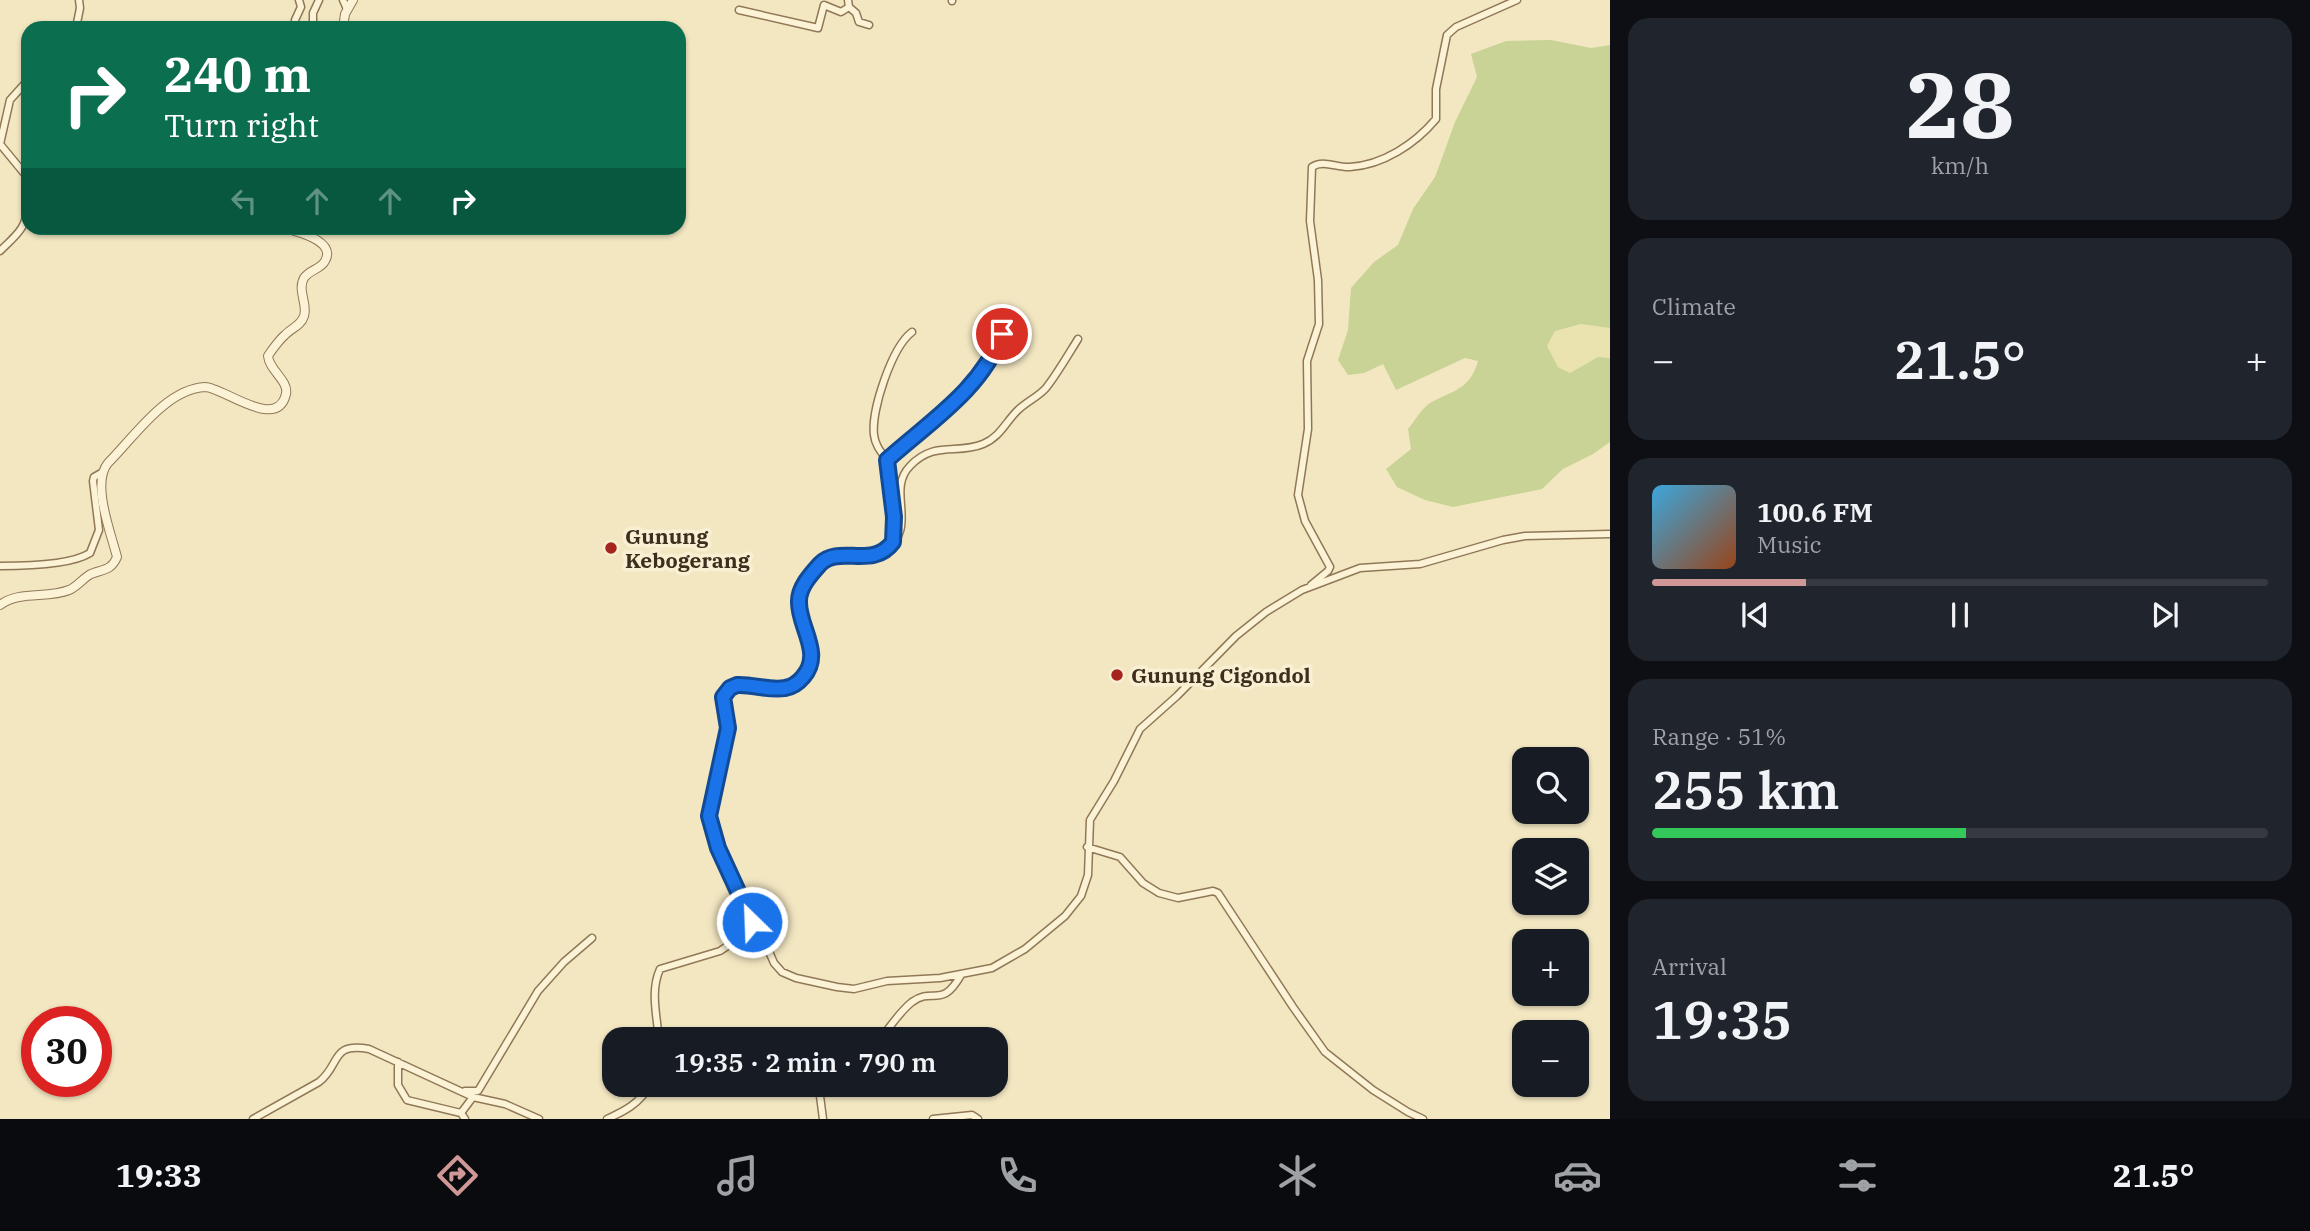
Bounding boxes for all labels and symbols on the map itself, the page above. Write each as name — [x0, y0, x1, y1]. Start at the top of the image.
pin — [972, 304, 1032, 364]
place label: Gunung Kebogerang — [625, 522, 751, 574]
marker: Gunung Kebogerang — [603, 540, 619, 556]
place label: Gunung Cigondol — [1131, 661, 1311, 689]
marker: Gunung Cigondol — [1109, 667, 1125, 683]
position arrow — [715, 885, 789, 959]
speed limit sign: 30 — [21, 1006, 112, 1097]

